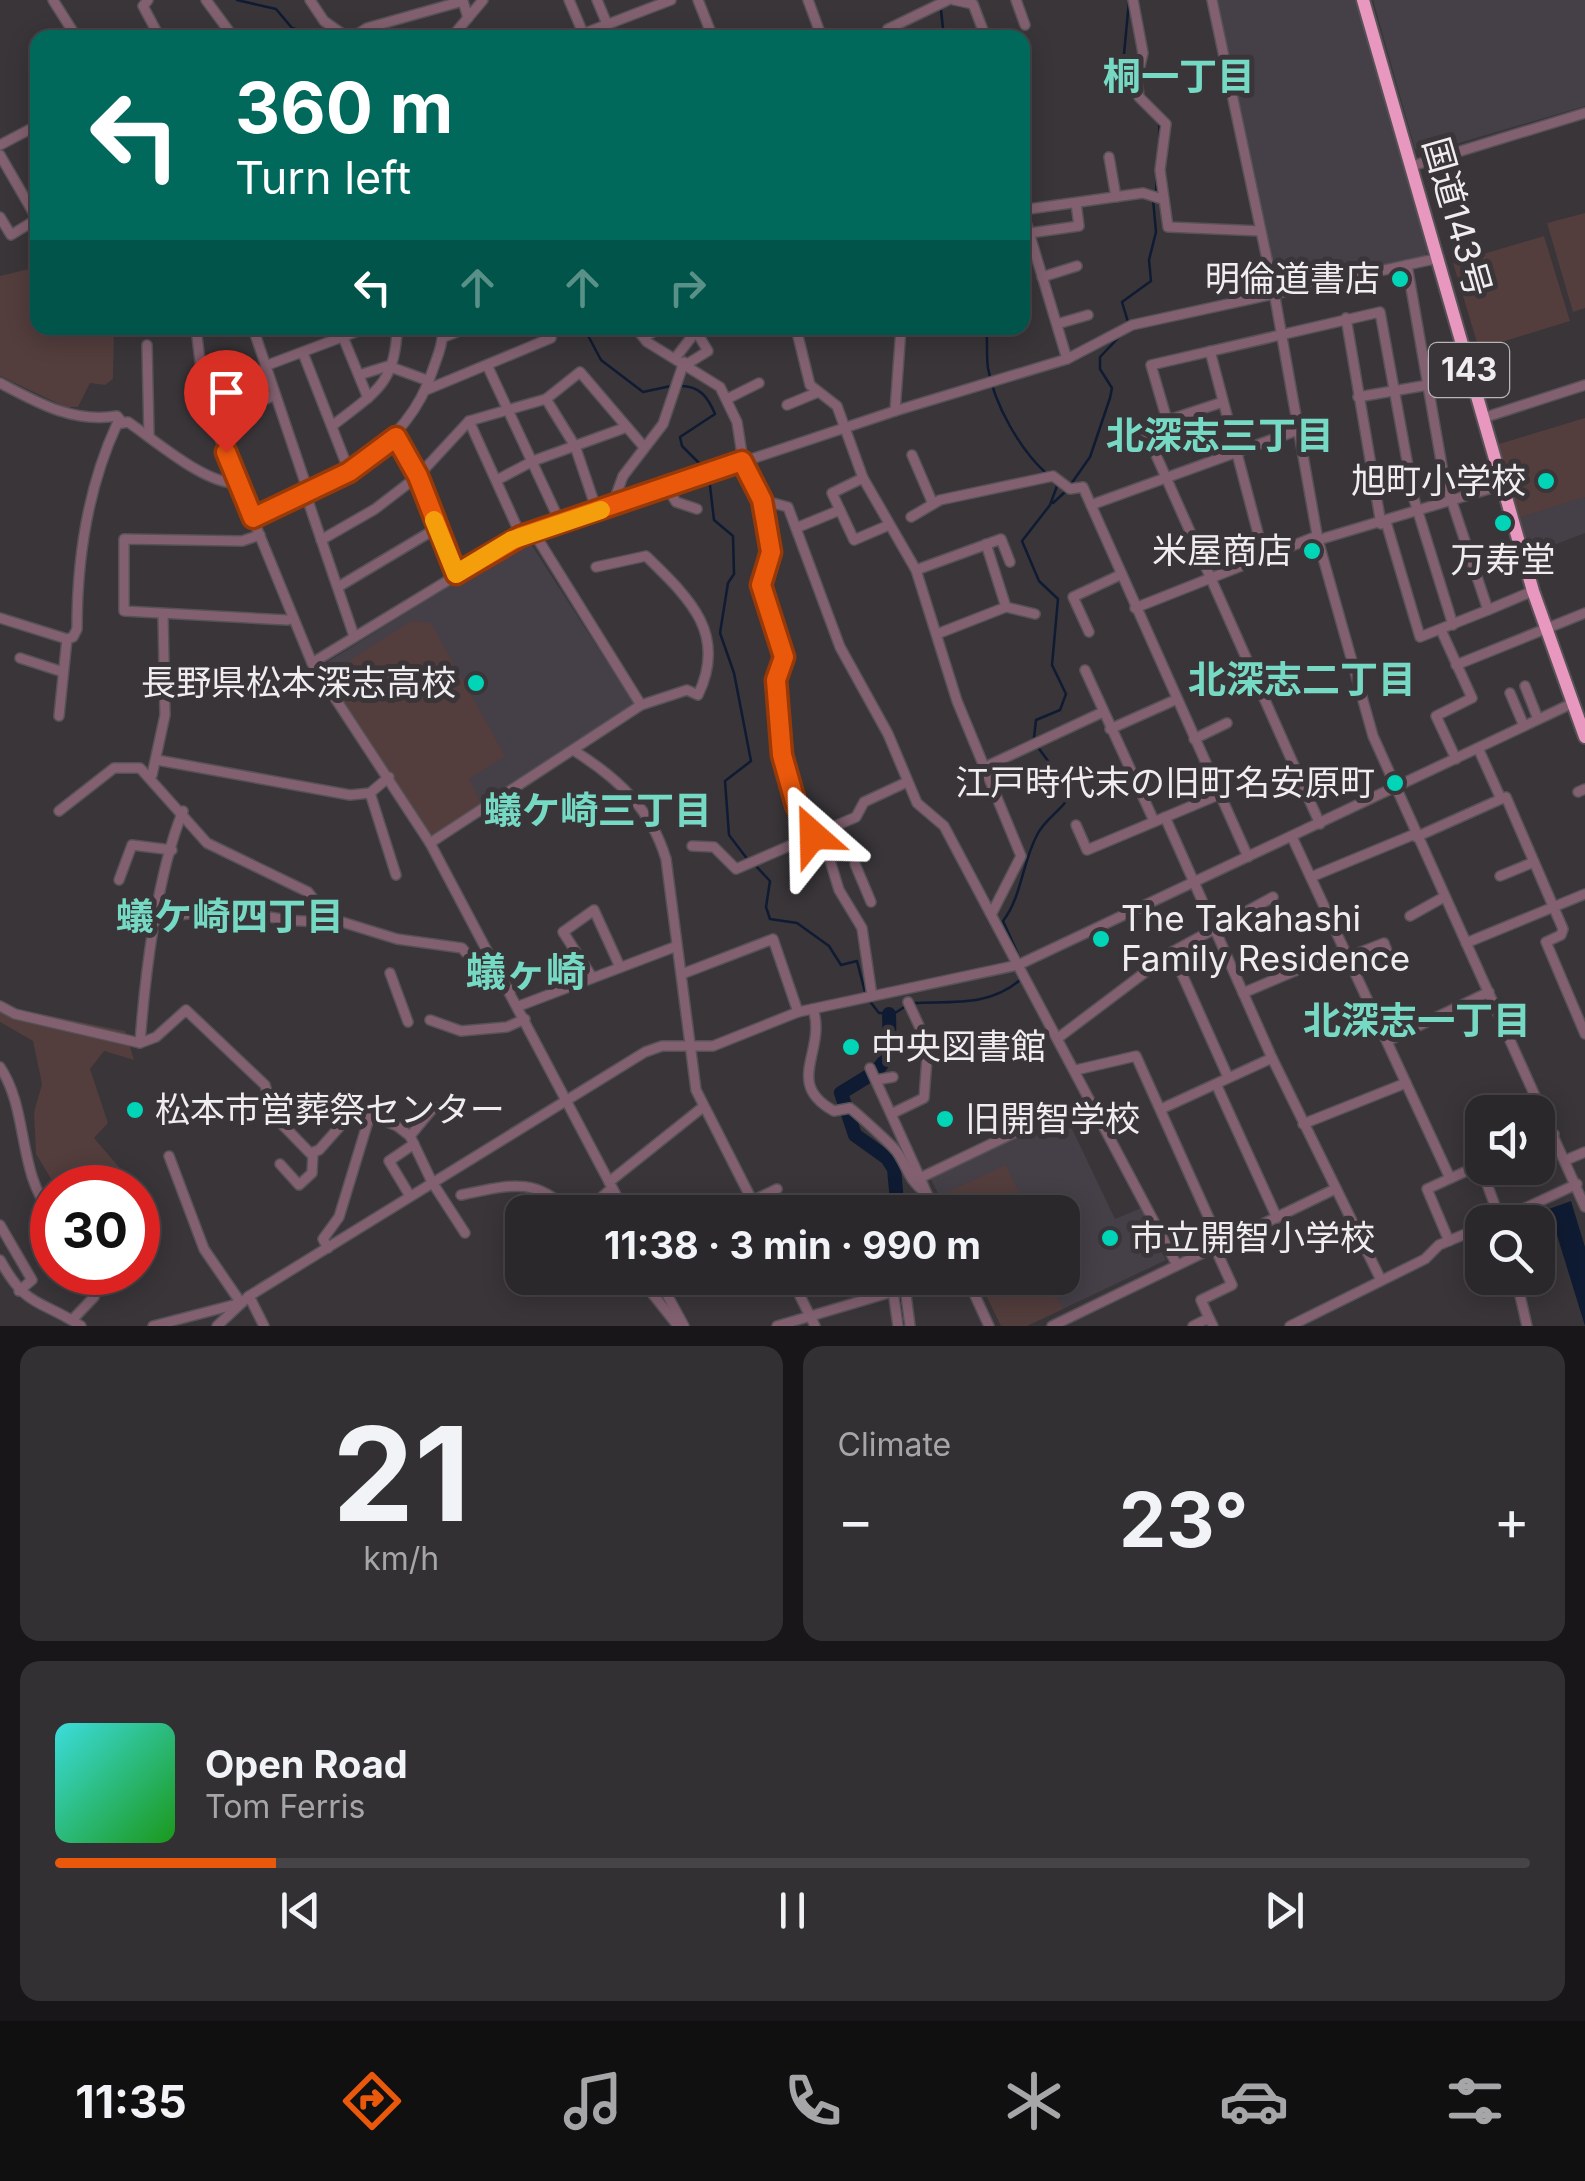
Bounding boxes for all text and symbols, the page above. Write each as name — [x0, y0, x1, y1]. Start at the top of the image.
district label: 桐一丁目 — [1103, 53, 1255, 99]
text: 360 m — [235, 65, 453, 150]
icon: left — [70, 70, 200, 200]
street label: 国道143号 — [1415, 132, 1501, 301]
text: Turn left — [235, 150, 411, 205]
place label: 明倫道書店 — [1205, 257, 1380, 299]
icon: left — [345, 260, 400, 315]
icon: ahead — [450, 260, 505, 315]
icon: ahead — [555, 260, 610, 315]
icon: right — [660, 260, 715, 315]
marker: 明倫道書店 — [1389, 268, 1411, 290]
road number: 143 — [1429, 343, 1509, 397]
pin — [184, 350, 269, 453]
icon: arrive — [199, 365, 254, 420]
district label: 北深志三丁目 — [1106, 412, 1334, 458]
place label: 旭町小学校 — [1351, 459, 1526, 501]
marker: 旭町小学校 — [1535, 470, 1557, 492]
marker: 万寿堂 — [1492, 512, 1514, 534]
place label: 米屋商店 — [1152, 529, 1292, 571]
place label: 万寿堂 — [1450, 538, 1556, 580]
marker: 米屋商店 — [1301, 540, 1323, 562]
district label: 北深志二丁目 — [1188, 656, 1416, 702]
place label: 長野県松本深志高校 — [141, 661, 456, 703]
marker: 長野県松本深志高校 — [465, 672, 487, 694]
place label: 江戸時代末の旧町名安原町 — [955, 761, 1375, 803]
marker: 江戸時代末の旧町名安原町 — [1384, 772, 1406, 794]
position arrow — [761, 783, 865, 887]
district label: 蟻ケ崎三丁目 — [484, 787, 712, 833]
district label: 蟻ケ崎四丁目 — [116, 893, 344, 939]
place label: The Takahashi Family Residence — [1121, 897, 1410, 979]
marker: The Takahashi Family Residence — [1090, 928, 1112, 950]
district label: 蟻ヶ崎 — [466, 947, 586, 996]
district label: 北深志一丁目 — [1303, 997, 1531, 1043]
place label: 中央図書館 — [871, 1025, 1046, 1067]
marker: 中央図書館 — [840, 1036, 862, 1058]
place label: 松本市営葬祭センター — [155, 1088, 505, 1130]
map controls — [1465, 1095, 1555, 1295]
button: sound — [1465, 1095, 1555, 1185]
place label: 旧開智学校 — [965, 1097, 1140, 1139]
marker: 松本市営葬祭センター — [124, 1099, 146, 1121]
marker: 旧開智学校 — [934, 1108, 956, 1130]
speed limit sign: 30 — [30, 1165, 160, 1295]
button: search — [1465, 1205, 1555, 1295]
place label: 市立開智小学校 — [1130, 1216, 1375, 1258]
text: 11:38 · 3 min · 990 m — [604, 1222, 981, 1268]
marker: 市立開智小学校 — [1099, 1227, 1121, 1249]
text: 21 — [332, 1395, 470, 1552]
text: Climate — [838, 1425, 951, 1464]
text: 23° — [1119, 1474, 1249, 1565]
text: − — [838, 1487, 874, 1553]
text: + — [1494, 1487, 1530, 1553]
text: km/h — [363, 1539, 439, 1578]
text: Open Road — [205, 1741, 408, 1787]
text: Tom Ferris — [205, 1787, 365, 1826]
icon: previous — [273, 1883, 328, 1938]
icon: pause — [765, 1883, 820, 1938]
icon: next — [1257, 1883, 1312, 1938]
icon: directions — [337, 2066, 407, 2136]
icon: music — [558, 2066, 628, 2136]
icon: phone — [778, 2066, 848, 2136]
icon: climate — [999, 2066, 1069, 2136]
icon: car — [1219, 2066, 1289, 2136]
icon: filters — [1440, 2066, 1510, 2136]
text: 11:35 — [75, 2074, 187, 2129]

